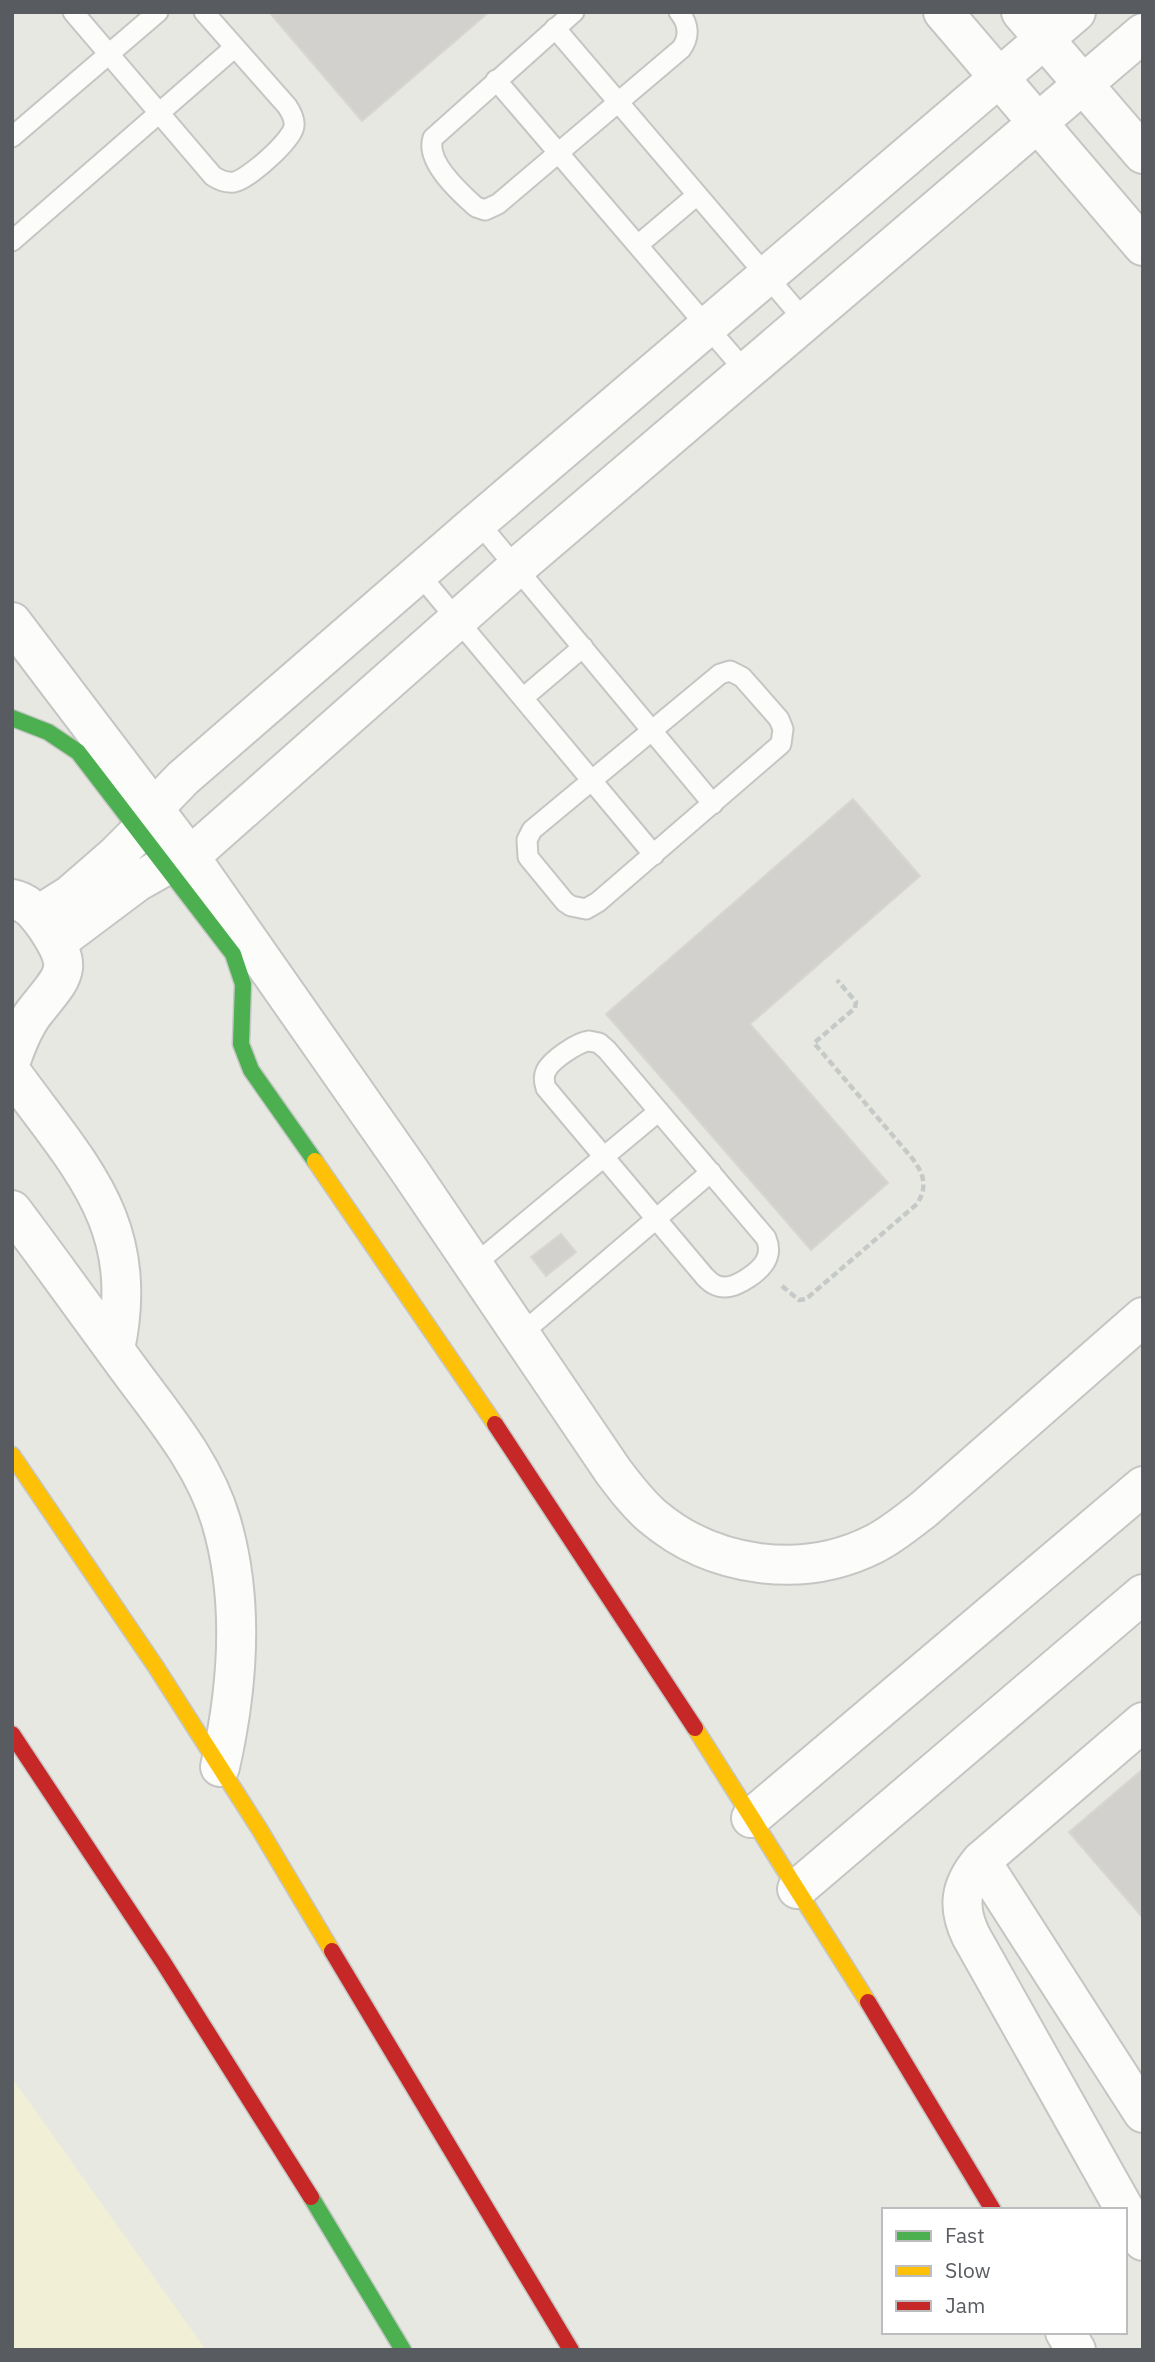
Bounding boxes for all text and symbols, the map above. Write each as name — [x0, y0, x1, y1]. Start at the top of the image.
legend — [882, 2208, 1127, 2334]
text: Fast — [945, 2221, 985, 2249]
text: Slow — [945, 2256, 991, 2284]
text: Jam — [945, 2291, 985, 2319]

